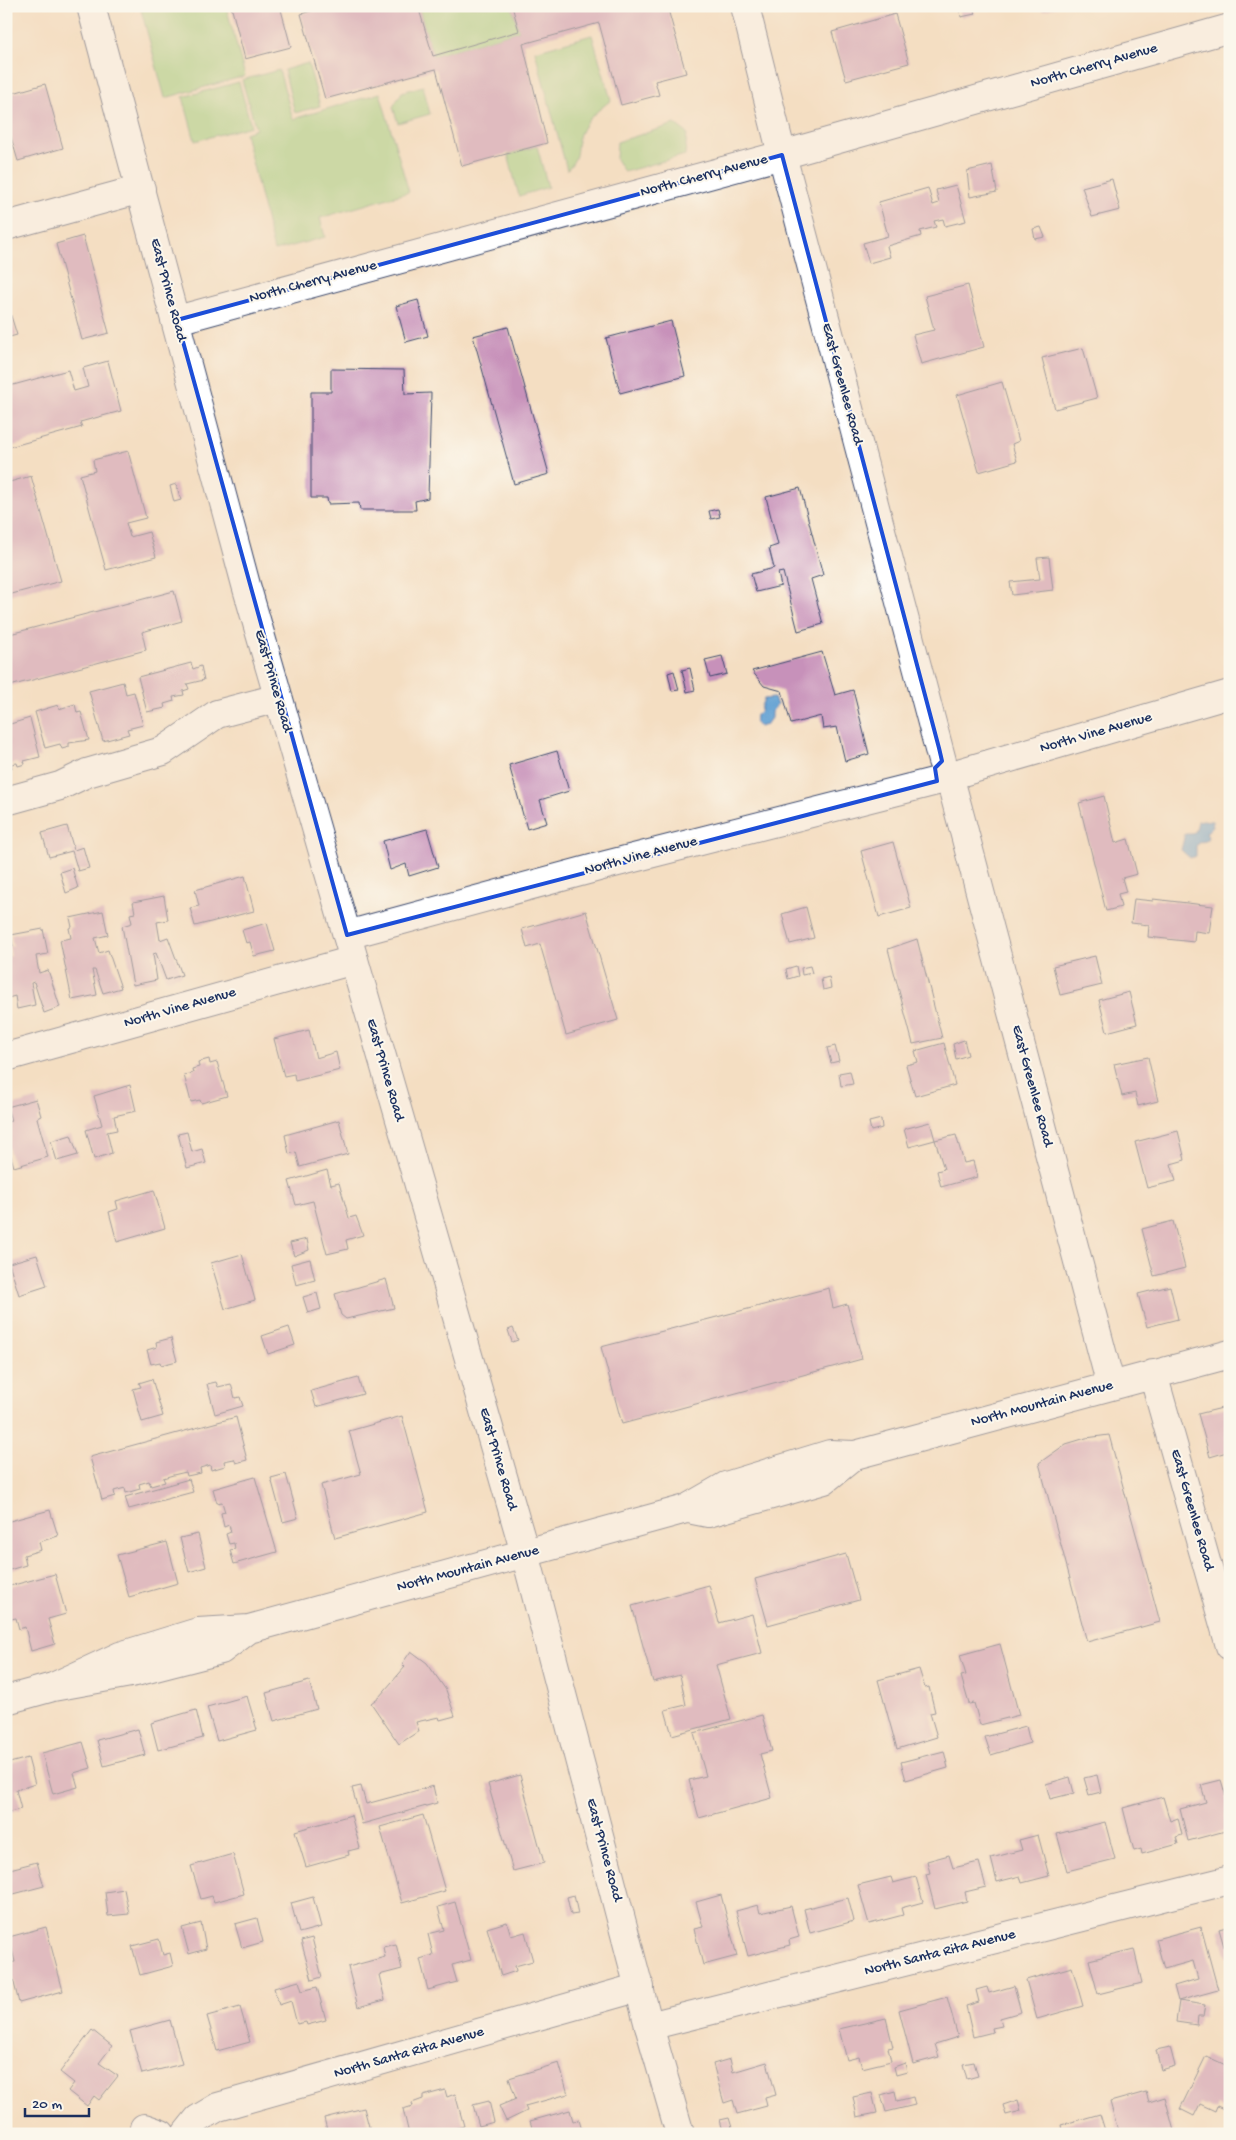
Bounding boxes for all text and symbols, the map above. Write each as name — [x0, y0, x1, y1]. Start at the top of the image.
street label: North Cherry Avenue — [1028, 39, 1160, 93]
street label: North Cherry Avenue — [638, 150, 770, 202]
street label: East Prince Road — [146, 236, 191, 345]
street label: North Cherry Avenue — [247, 256, 379, 308]
street label: East Greenlee Road — [817, 321, 867, 448]
street label: East Prince Road — [250, 628, 297, 736]
street label: North Vine Avenue — [1038, 708, 1154, 758]
street label: North Vine Avenue — [583, 832, 699, 880]
street label: North Vine Avenue — [122, 983, 238, 1033]
street label: East Prince Road — [362, 1017, 409, 1125]
street label: East Greenlee Road — [1007, 1023, 1057, 1150]
street label: North Mountain Avenue — [969, 1376, 1115, 1432]
street label: East Prince Road — [475, 1406, 522, 1514]
street label: East Greenlee Road — [1166, 1447, 1218, 1574]
street label: North Mountain Avenue — [395, 1541, 541, 1597]
street label: East Prince Road — [582, 1796, 627, 1905]
street label: North Santa Rita Avenue — [862, 1925, 1018, 1981]
street label: North Santa Rita Avenue — [332, 2023, 486, 2083]
scale bar — [25, 2085, 89, 2117]
text: 20 m — [32, 2096, 62, 2114]

